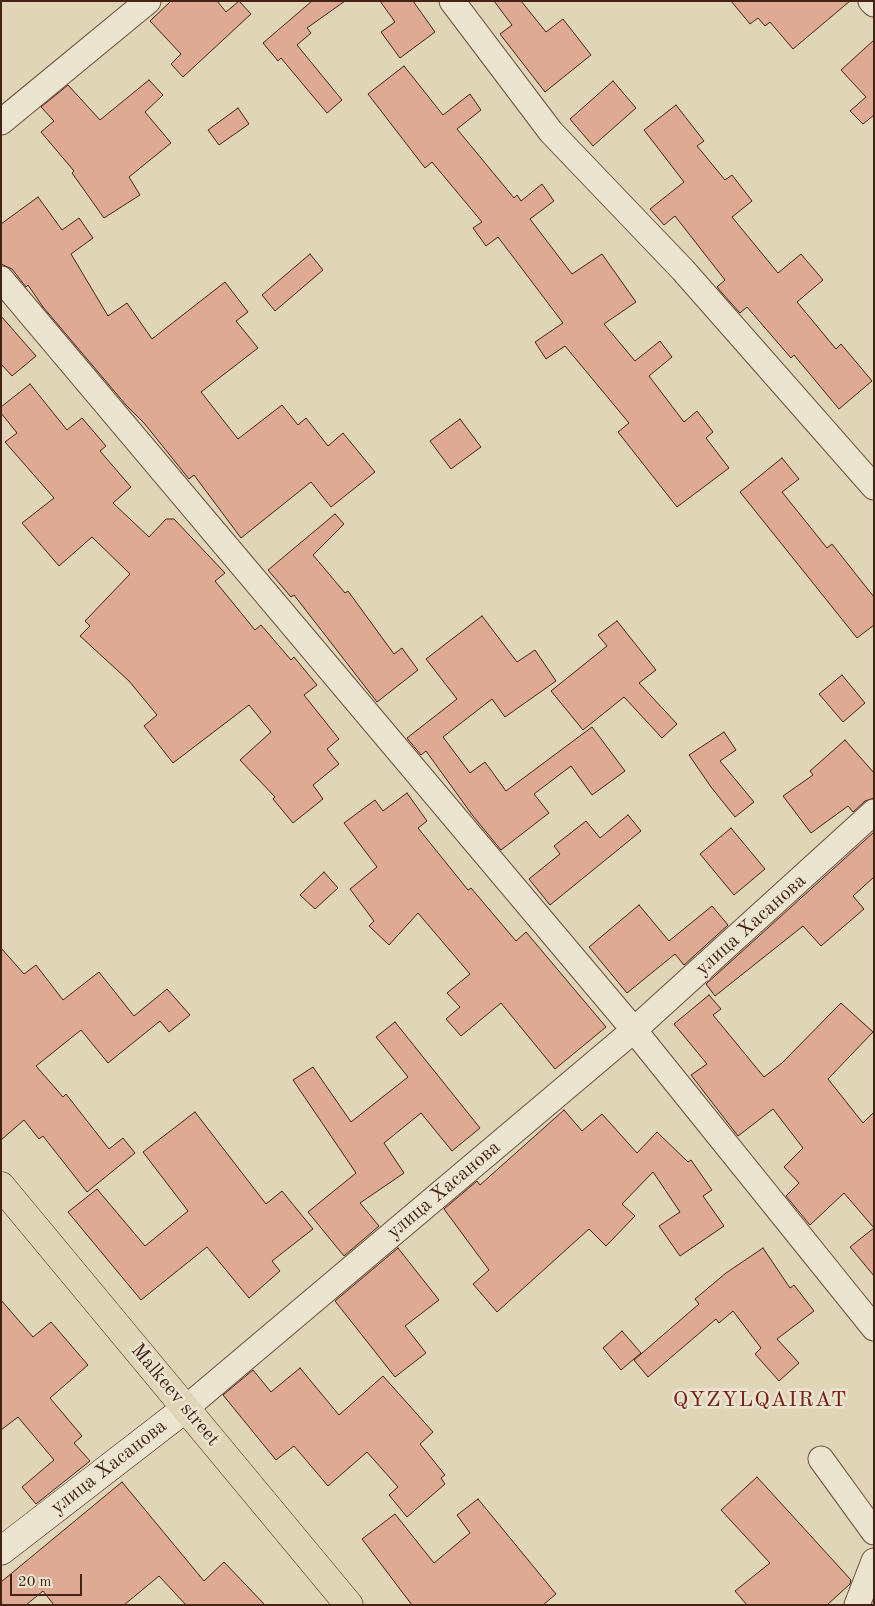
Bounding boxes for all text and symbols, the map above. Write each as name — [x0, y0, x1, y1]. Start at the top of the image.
street label: улица Хасанова — [691, 869, 811, 981]
street label: улица Хасанова — [382, 1136, 506, 1244]
street label: Malkeev street — [125, 1339, 225, 1451]
district label: QYZYLQAIRAT — [671, 1387, 849, 1413]
street label: улица Хасанова — [46, 1414, 172, 1520]
scale bar — [12, 1564, 85, 1596]
text: 20 m — [18, 1575, 52, 1590]

